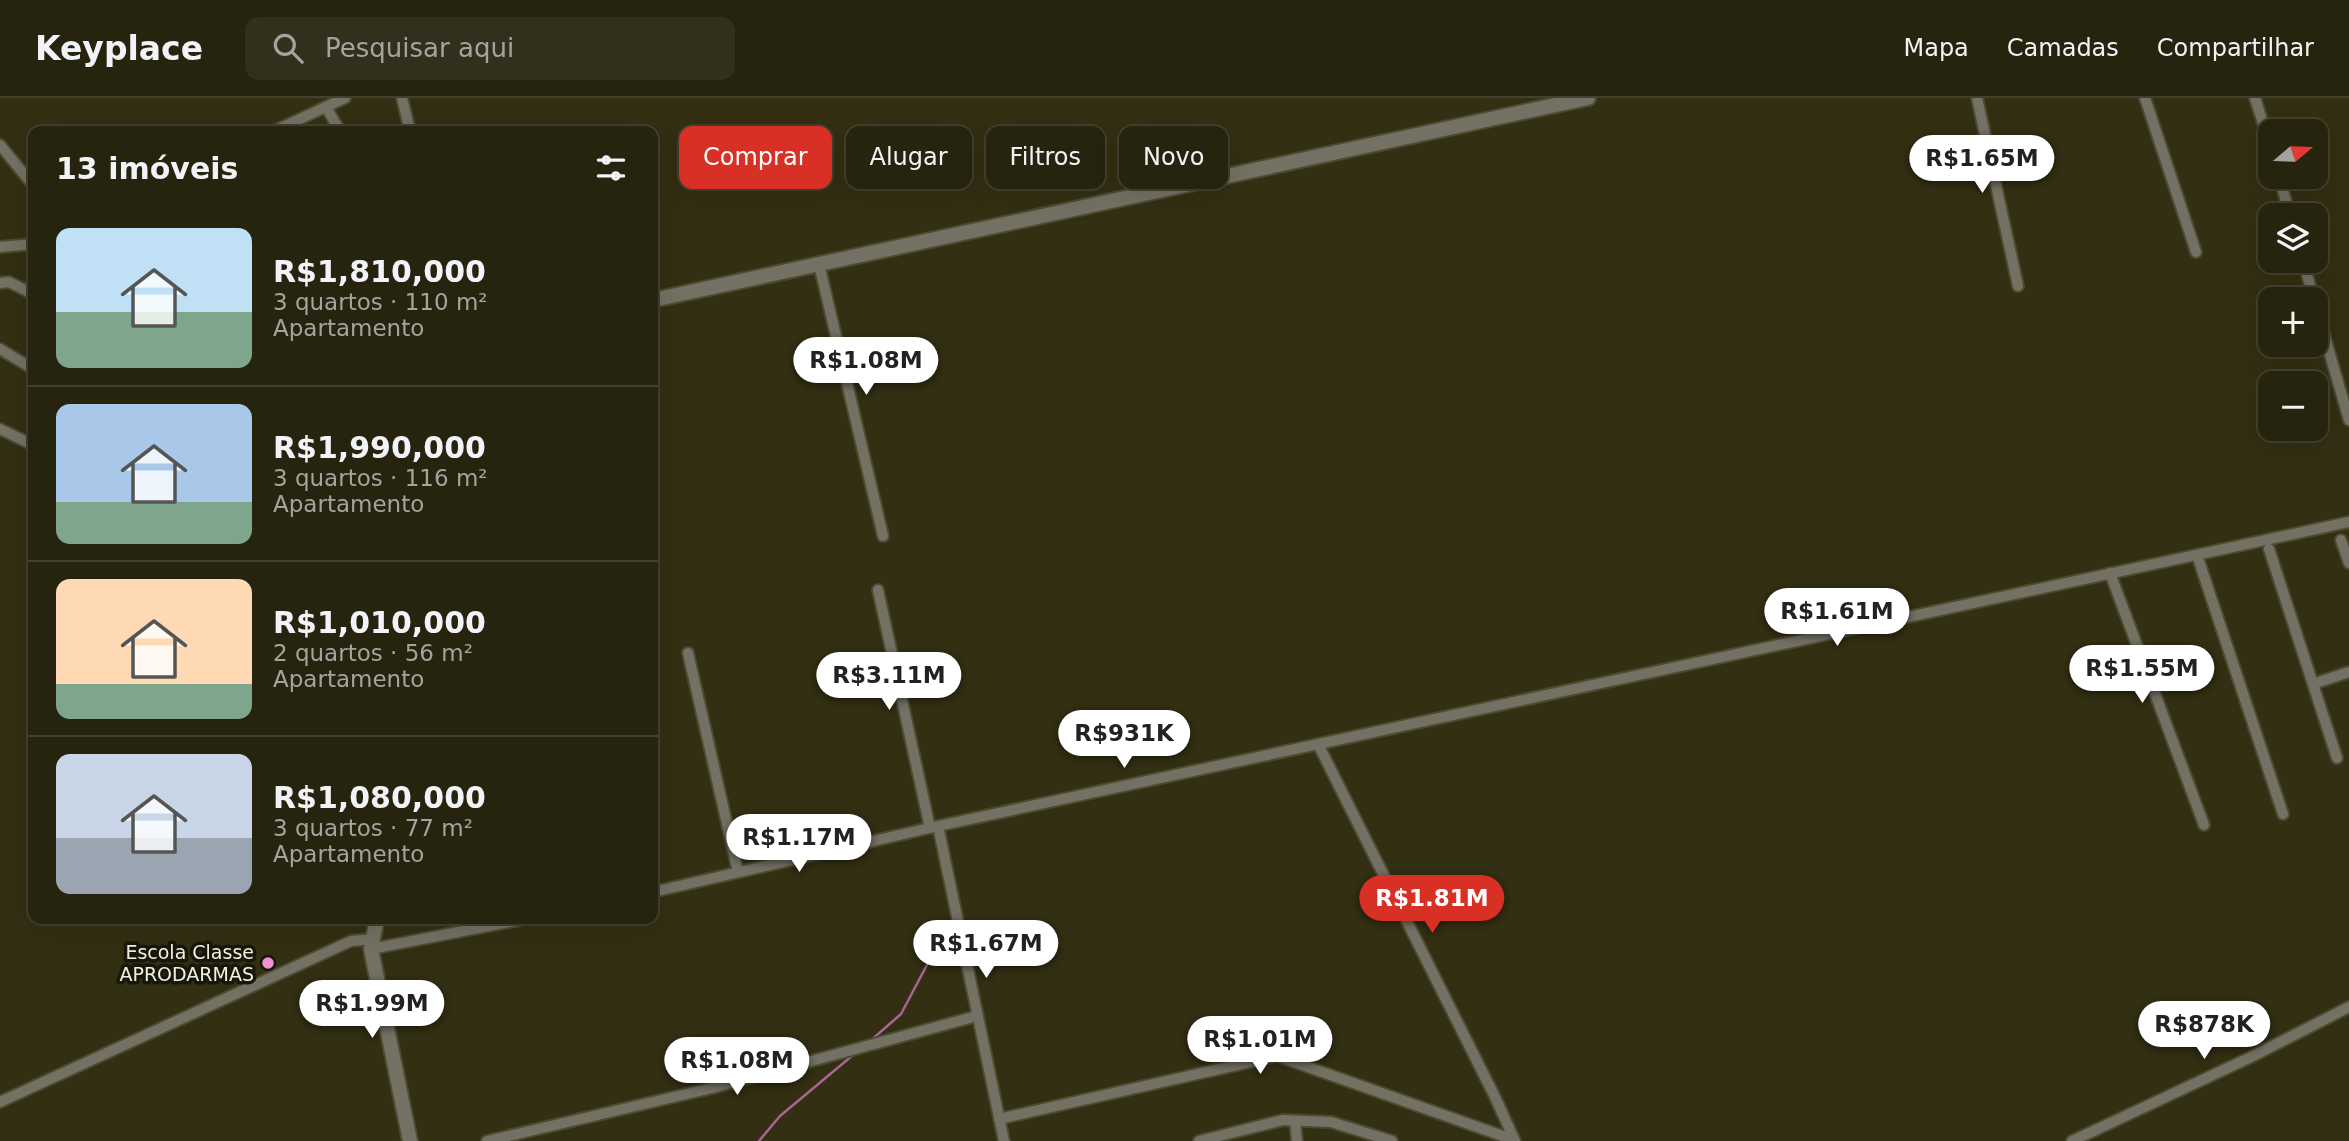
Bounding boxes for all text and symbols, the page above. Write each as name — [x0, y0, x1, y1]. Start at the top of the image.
search box — [245, 17, 735, 80]
text: Keyplace — [35, 29, 203, 68]
icon: search — [269, 29, 307, 67]
text: Pesquisar aqui — [325, 33, 514, 63]
text: Mapa — [1903, 34, 1969, 62]
text: Camadas — [2007, 34, 2119, 62]
text: Compartilhar — [2157, 34, 2314, 62]
north arrow — [2258, 119, 2328, 189]
map controls — [2258, 119, 2328, 441]
chip: Comprar — [679, 126, 832, 189]
chip: Alugar — [846, 126, 972, 189]
chip: Filtros — [986, 126, 1105, 189]
chip: Novo — [1119, 126, 1228, 189]
pin: R$1.65M — [1917, 136, 2047, 195]
text: R$1.65M — [1925, 145, 2039, 171]
icon: filters — [592, 149, 630, 187]
text: 13 imóveis — [56, 151, 238, 186]
button: layers — [2258, 203, 2328, 273]
text: R$1,810,000 — [273, 254, 486, 289]
icon: home — [112, 256, 196, 340]
button: + — [2258, 287, 2328, 357]
text: 3 quartos · 110 m² — [273, 289, 488, 315]
text: Apartamento — [273, 315, 424, 341]
pin: R$1.08M — [801, 338, 931, 397]
text: R$1.08M — [809, 347, 923, 373]
button: − — [2258, 371, 2328, 441]
text: R$1,990,000 — [273, 430, 486, 465]
icon: home — [112, 432, 196, 516]
text: 3 quartos · 116 m² — [273, 465, 488, 491]
text: Apartamento — [273, 491, 424, 517]
pin: R$1.61M — [1772, 588, 1902, 648]
text: R$1.61M — [1780, 598, 1894, 624]
text: R$1,010,000 — [273, 605, 486, 640]
icon: home — [112, 607, 196, 691]
text: 2 quartos · 56 m² — [273, 640, 473, 666]
pin: R$1.55M — [2077, 646, 2207, 705]
pin: R$3.11M — [824, 652, 954, 712]
text: R$1.55M — [2085, 655, 2199, 681]
text: R$3.11M — [832, 662, 946, 688]
text: Apartamento — [273, 666, 424, 692]
pin: R$931K — [1067, 710, 1181, 770]
text: R$931K — [1074, 720, 1174, 746]
text: R$1,080,000 — [273, 780, 486, 815]
icon: home — [112, 782, 196, 866]
pin: R$1.17M — [734, 814, 864, 874]
text: 3 quartos · 77 m² — [273, 815, 473, 841]
text: R$1.17M — [742, 824, 856, 850]
text: Apartamento — [273, 841, 424, 867]
pin: R$1.81M — [1367, 876, 1497, 935]
text: R$1.81M — [1375, 885, 1489, 911]
pin: R$1.67M — [921, 920, 1051, 980]
text: R$1.67M — [929, 930, 1043, 956]
place label: Escola Classe APRODARMAS — [119, 941, 254, 985]
marker: Escola Classe APRODARMAS — [260, 955, 276, 971]
pin: R$1.99M — [307, 981, 437, 1040]
text: R$1.99M — [315, 990, 429, 1016]
pin: R$878K — [2147, 1002, 2261, 1061]
text: R$878K — [2154, 1011, 2254, 1037]
pin: R$1.01M — [1195, 1016, 1325, 1076]
text: R$1.01M — [1203, 1026, 1317, 1052]
pin: R$1.08M — [672, 1038, 802, 1097]
text: R$1.08M — [680, 1047, 794, 1073]

